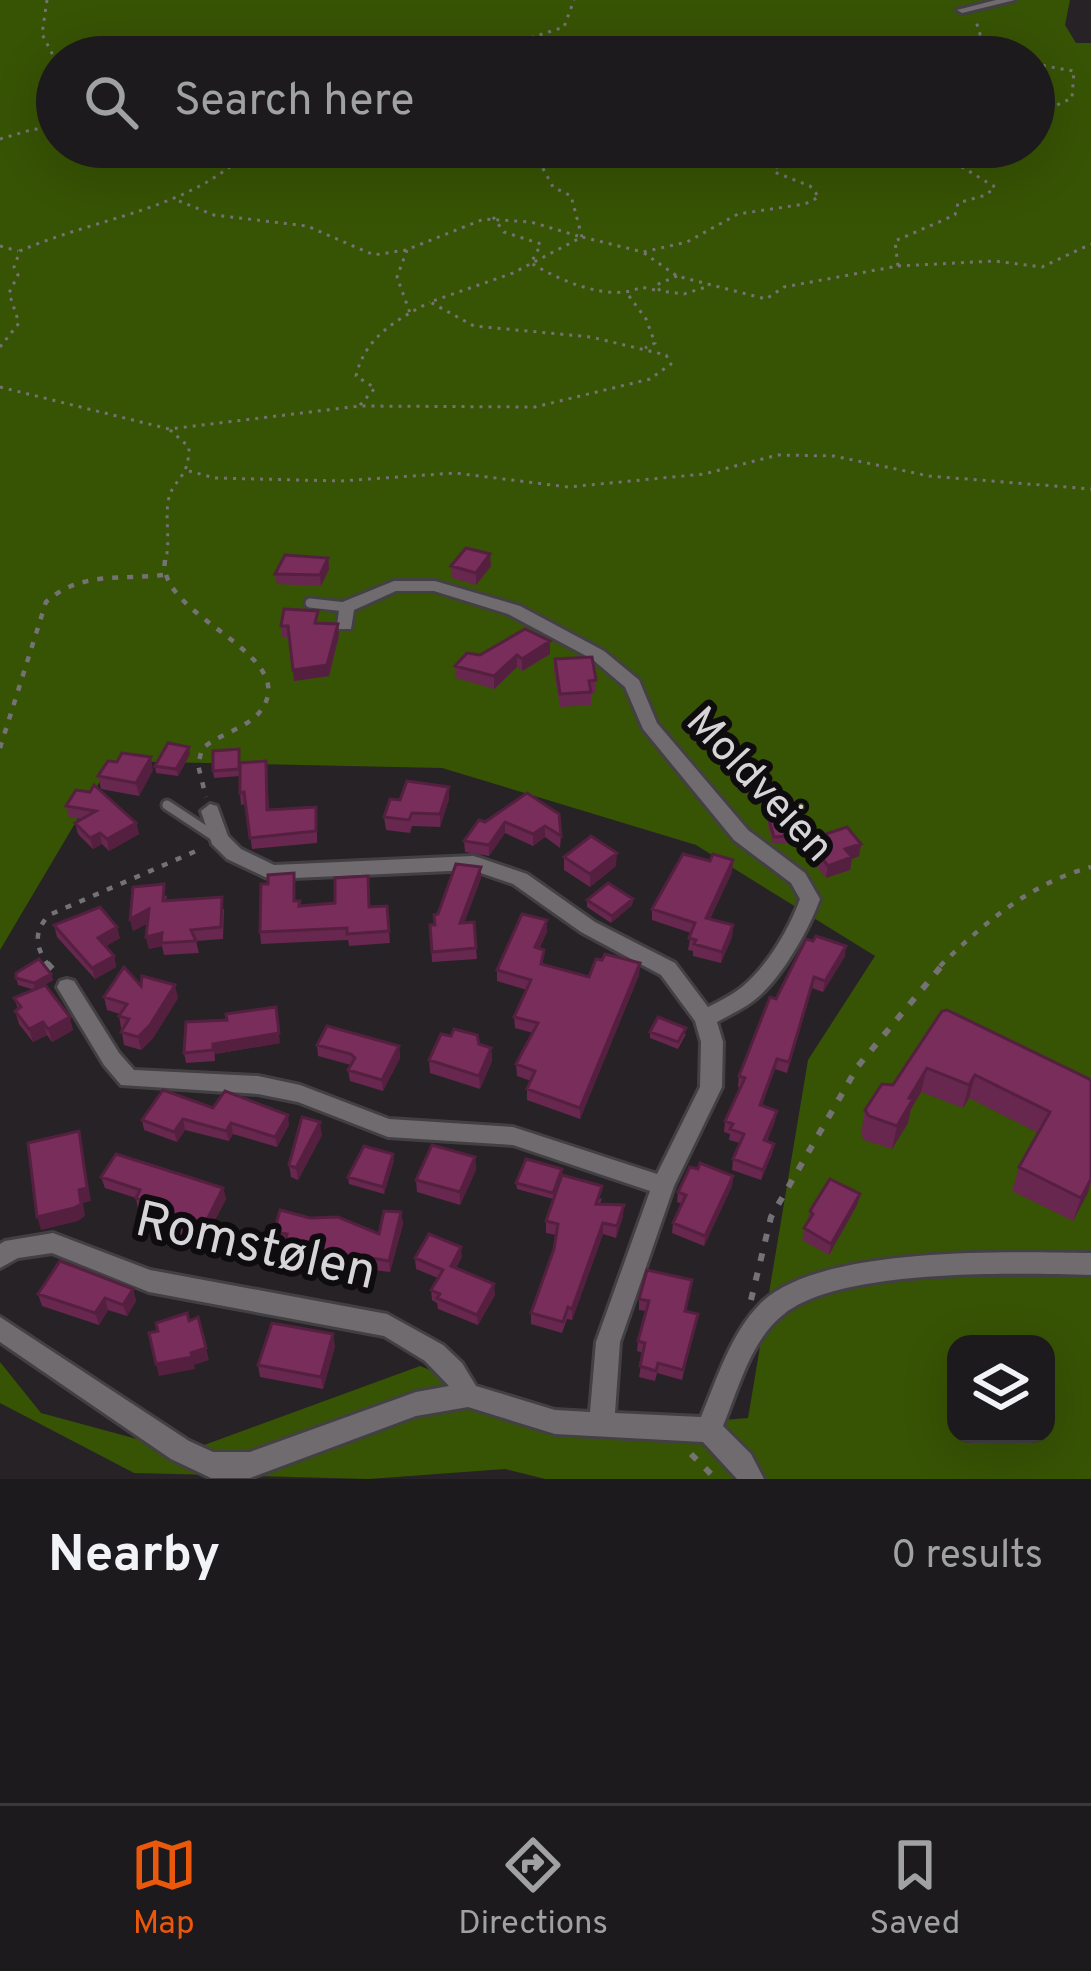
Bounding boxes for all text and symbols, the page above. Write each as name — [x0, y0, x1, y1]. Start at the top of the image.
search box — [36, 36, 1055, 168]
icon: search — [78, 69, 144, 135]
text: Search here — [174, 74, 414, 131]
street label: Moldveien — [673, 697, 843, 875]
street label: Romstølen — [128, 1190, 382, 1308]
map controls — [947, 1335, 1055, 1443]
button: layers — [947, 1335, 1055, 1443]
text: Nearby — [48, 1525, 220, 1590]
text: 0 results — [891, 1533, 1043, 1582]
tab: Map — [131, 1832, 197, 1946]
tab: Directions — [458, 1832, 608, 1946]
tab: Saved — [870, 1832, 960, 1946]

